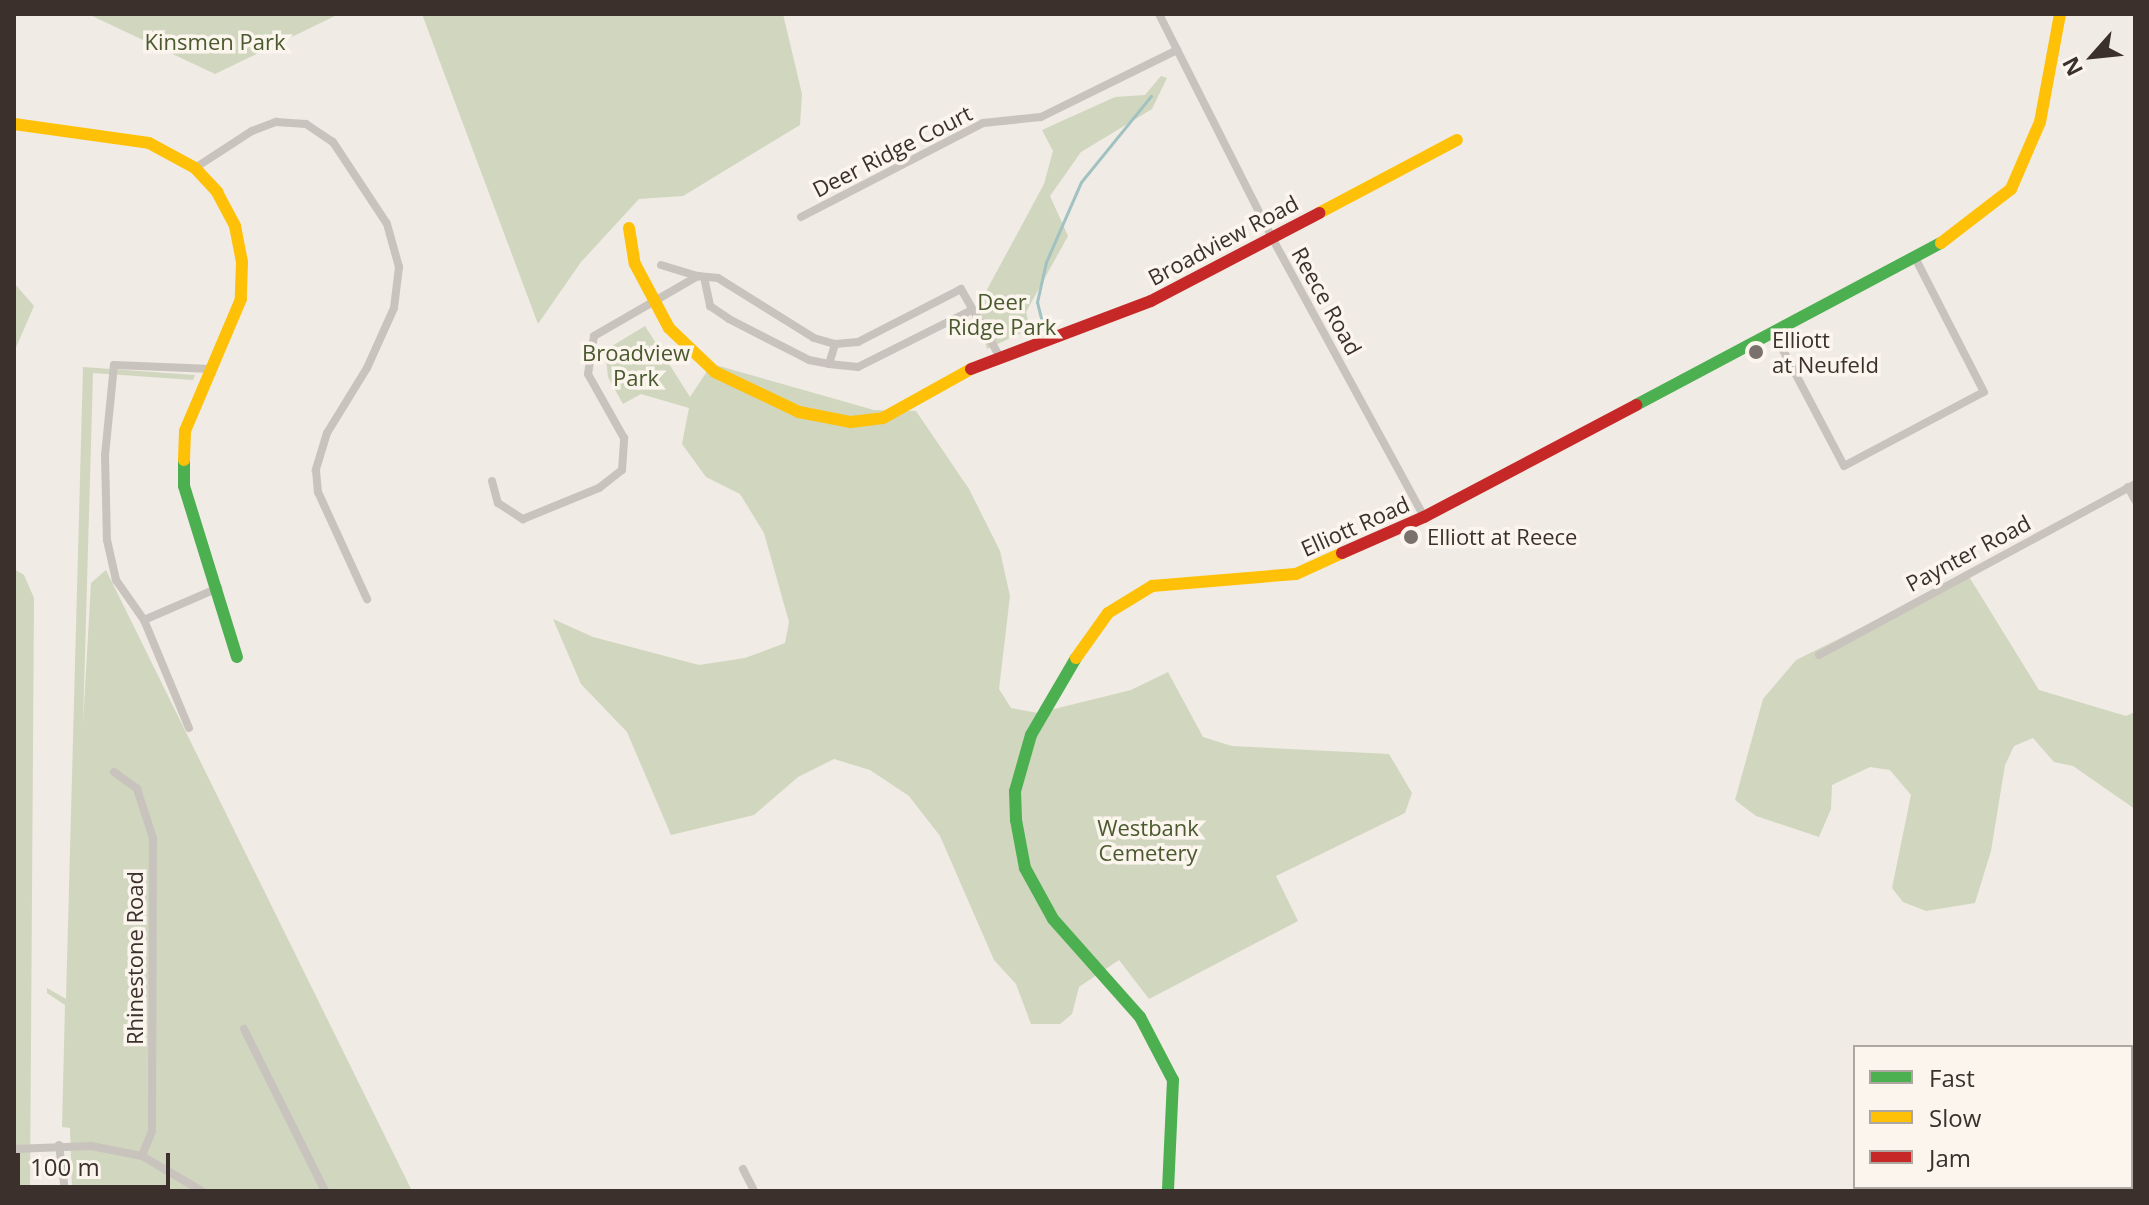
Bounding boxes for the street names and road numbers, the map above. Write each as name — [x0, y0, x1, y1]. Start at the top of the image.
street label: Deer Ridge Court — [808, 99, 976, 203]
street label: Broadview Road — [1143, 189, 1303, 291]
street label: Reece Road — [1287, 242, 1367, 360]
street label: Elliott Road — [1297, 490, 1413, 562]
street label: Paynter Road — [1901, 509, 2035, 597]
street label: Rhinestone Road — [122, 871, 148, 1045]

